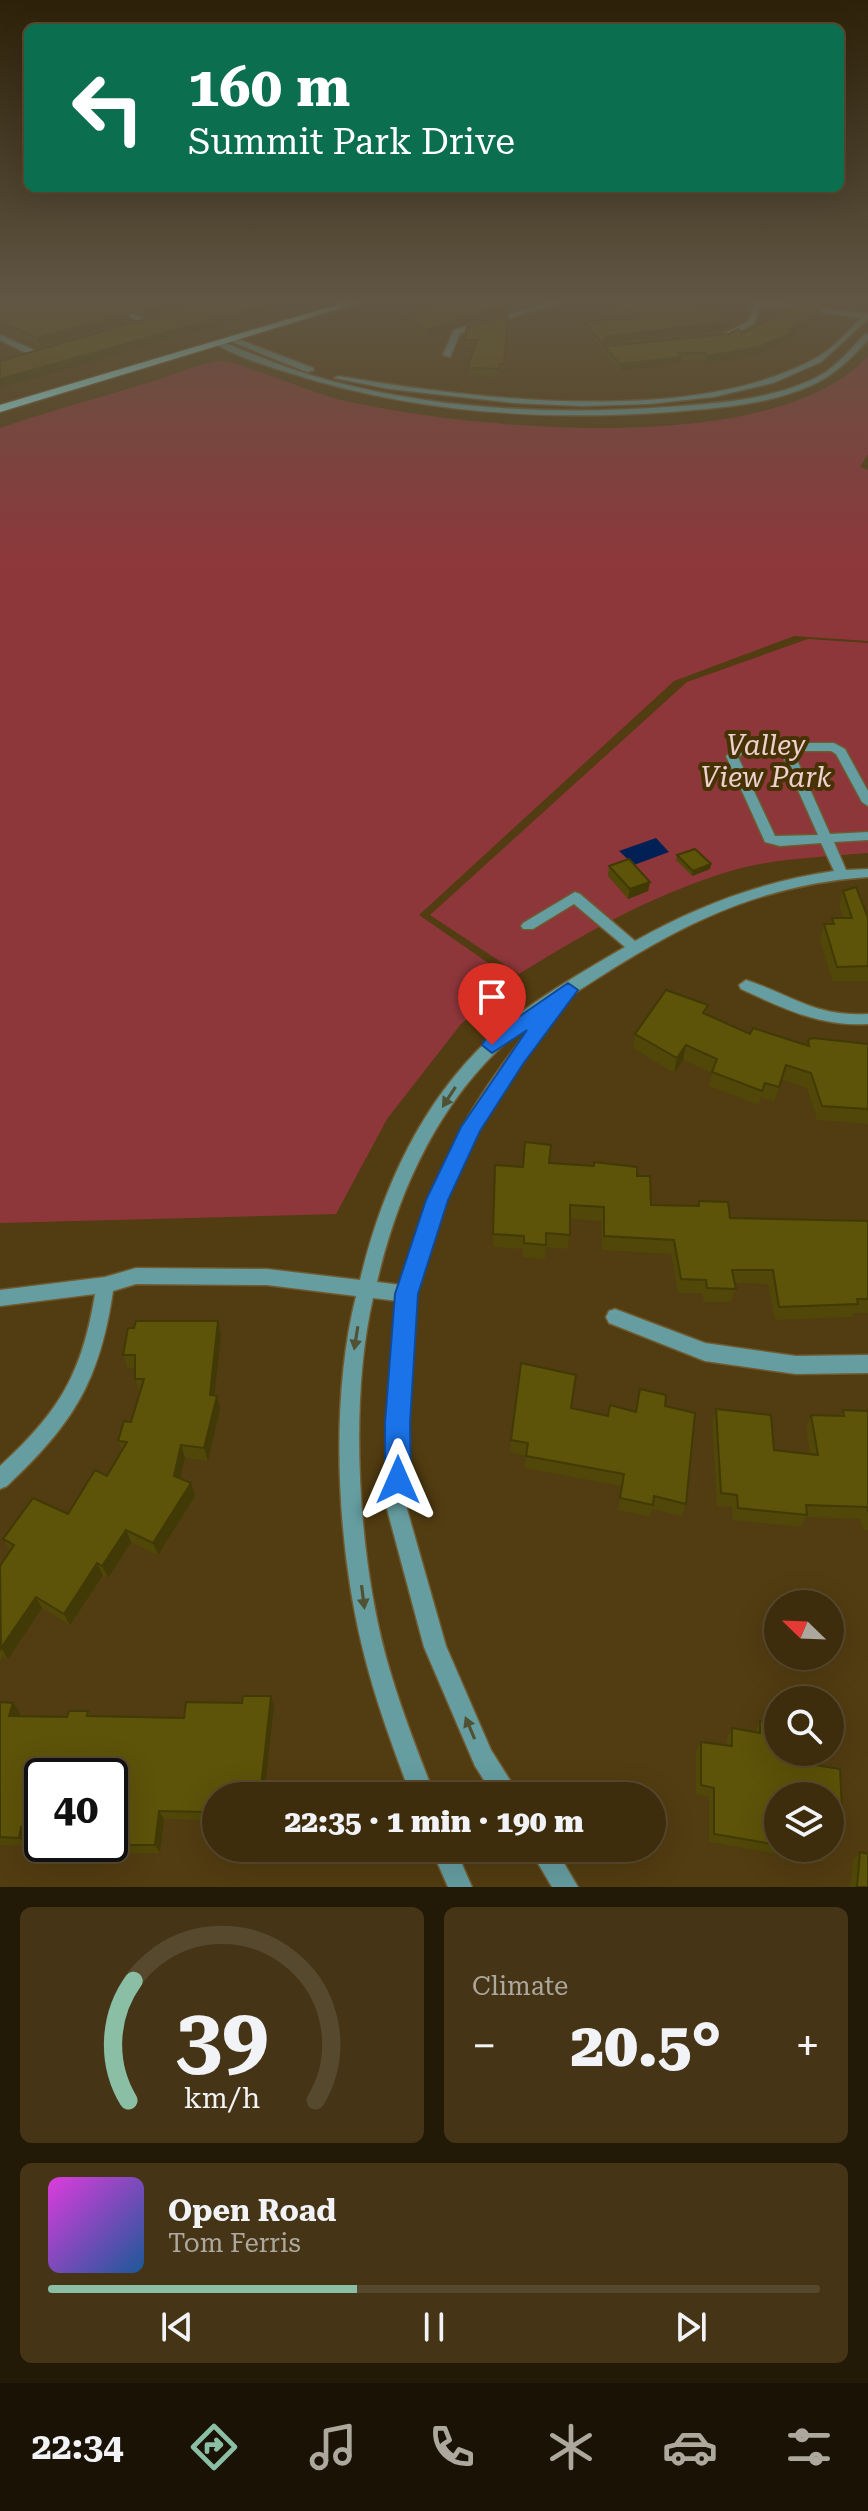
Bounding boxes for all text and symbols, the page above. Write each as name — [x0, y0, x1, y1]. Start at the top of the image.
text: 160 m — [188, 54, 350, 120]
icon: left — [56, 56, 160, 160]
text: Summit Park Drive — [188, 121, 515, 163]
park label: Valley View Park — [701, 729, 832, 794]
pin — [458, 963, 526, 1045]
icon: arrive — [470, 975, 514, 1019]
one-way arrow — [441, 1087, 456, 1108]
one-way arrow — [349, 1326, 362, 1351]
position arrow — [356, 1438, 440, 1522]
one-way arrow — [357, 1585, 370, 1610]
north arrow — [764, 1590, 844, 1670]
map controls — [764, 1590, 844, 1862]
button: search — [764, 1686, 844, 1766]
one-way arrow — [464, 1716, 477, 1740]
speed limit sign: 40 — [24, 1758, 128, 1862]
button: layers — [764, 1782, 844, 1862]
text: 22:35 · 1 min · 190 m — [284, 1804, 584, 1839]
text: Climate — [472, 1971, 568, 2001]
text: 39 — [175, 1990, 269, 2087]
text: 20.5° — [571, 2010, 721, 2081]
text: − — [472, 2020, 497, 2072]
text: + — [795, 2020, 820, 2072]
text: km/h — [184, 2081, 260, 2115]
text: Open Road — [168, 2193, 336, 2228]
text: Tom Ferris — [168, 2228, 301, 2258]
icon: previous — [155, 2305, 199, 2349]
icon: pause — [412, 2305, 456, 2349]
icon: next — [669, 2305, 713, 2349]
icon: directions — [186, 2419, 242, 2475]
icon: music — [305, 2419, 361, 2475]
icon: phone — [424, 2419, 480, 2475]
icon: climate — [543, 2419, 599, 2475]
icon: car — [662, 2419, 718, 2475]
icon: filters — [781, 2419, 837, 2475]
text: 22:34 — [31, 2426, 123, 2468]

